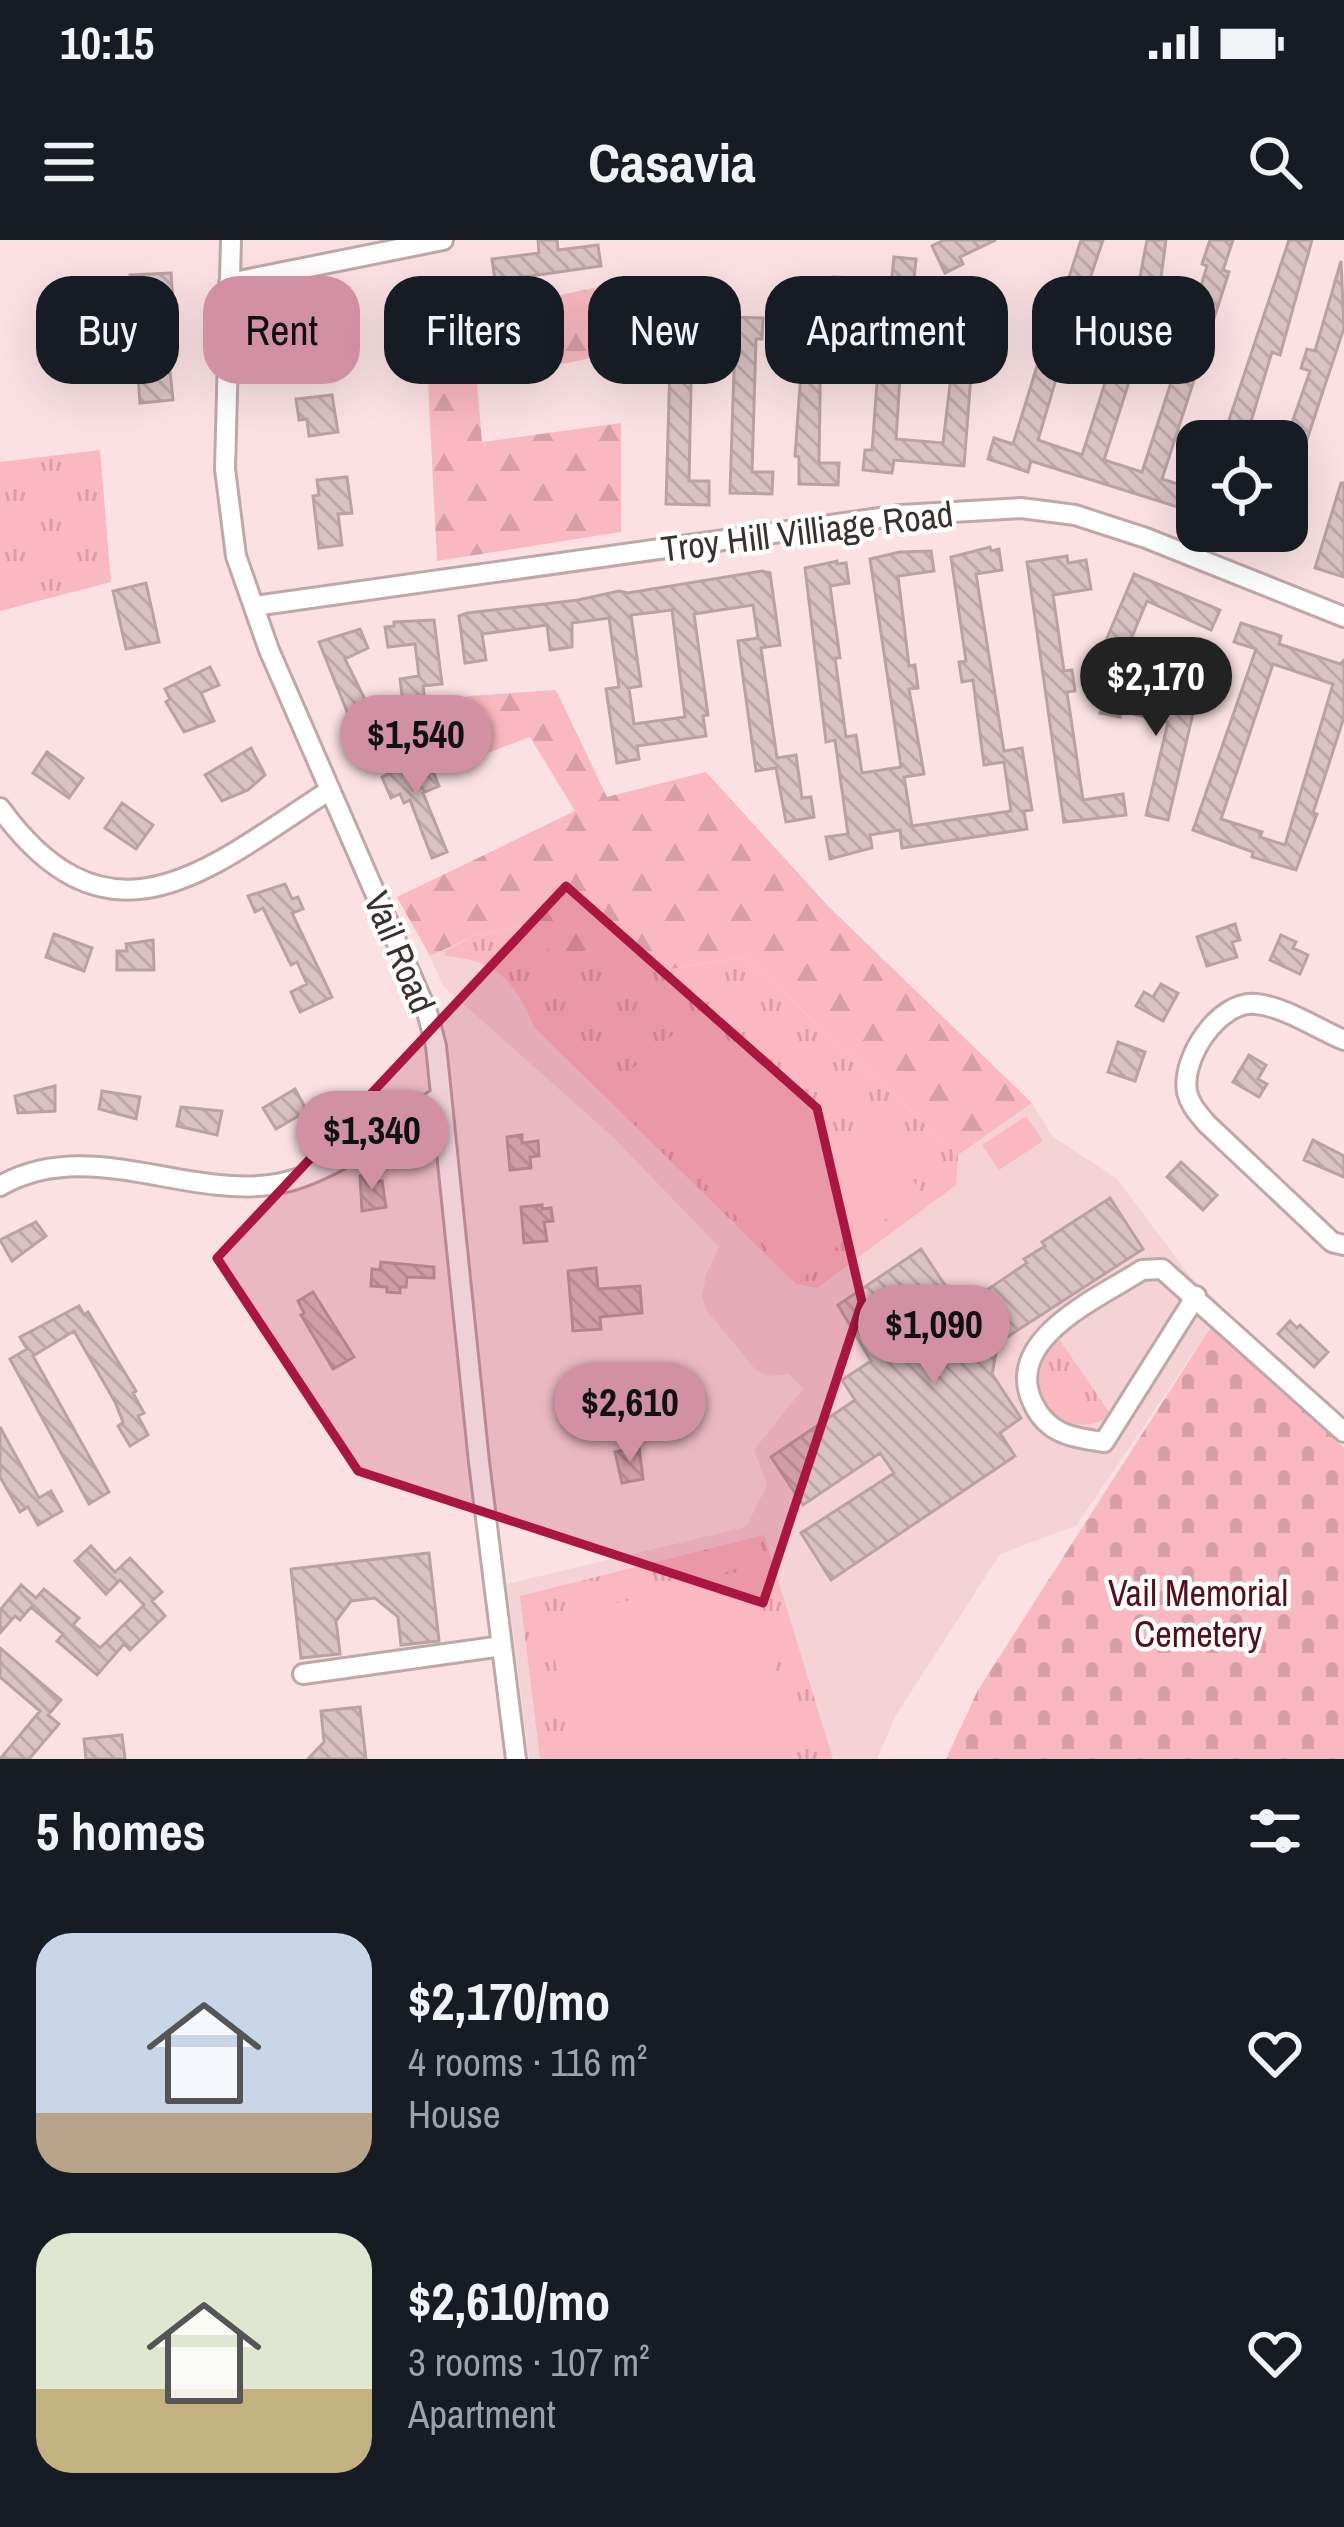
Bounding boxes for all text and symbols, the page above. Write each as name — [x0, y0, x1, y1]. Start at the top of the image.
text: 10:15 — [60, 12, 154, 73]
text: Casavia — [588, 126, 756, 199]
icon: menu — [36, 129, 102, 195]
icon: search — [1242, 129, 1308, 195]
chip: Buy — [36, 276, 179, 384]
chip: Rent — [203, 276, 360, 384]
chip: Filters — [384, 276, 564, 384]
chip: New — [588, 276, 741, 384]
chip: Apartment — [765, 276, 1008, 384]
chip: House — [1032, 276, 1215, 384]
map controls — [1176, 420, 1308, 552]
button: locate — [1176, 420, 1308, 552]
street label: Troy Hill Villiage Road — [658, 489, 956, 573]
pin: $2,170 — [1058, 637, 1254, 739]
text: $2,170 — [1107, 650, 1205, 702]
pin: $1,540 — [318, 695, 514, 797]
text: $1,540 — [367, 708, 465, 760]
street label: Vail Road — [353, 884, 447, 1020]
pin: $1,340 — [274, 1091, 470, 1193]
text: $1,340 — [323, 1104, 421, 1156]
pin: $1,090 — [836, 1285, 1032, 1387]
text: $1,090 — [885, 1298, 983, 1350]
pin: $2,610 — [532, 1363, 728, 1465]
text: $2,610 — [581, 1376, 679, 1428]
park label: Vail Memorial Cemetery — [1108, 1569, 1288, 1658]
text: 5 homes — [36, 1797, 206, 1866]
icon: filters — [1242, 1798, 1308, 1864]
text: $2,170/mo — [408, 1967, 610, 2036]
icon: home — [132, 1981, 276, 2125]
icon: heart — [1242, 2020, 1308, 2086]
text: 4 rooms · 116 m² — [408, 2036, 647, 2088]
text: House — [408, 2088, 500, 2140]
text: $2,610/mo — [408, 2267, 610, 2336]
icon: home — [132, 2281, 276, 2425]
icon: heart — [1242, 2320, 1308, 2386]
text: 3 rooms · 107 m² — [408, 2336, 650, 2388]
text: Apartment — [408, 2388, 556, 2440]

